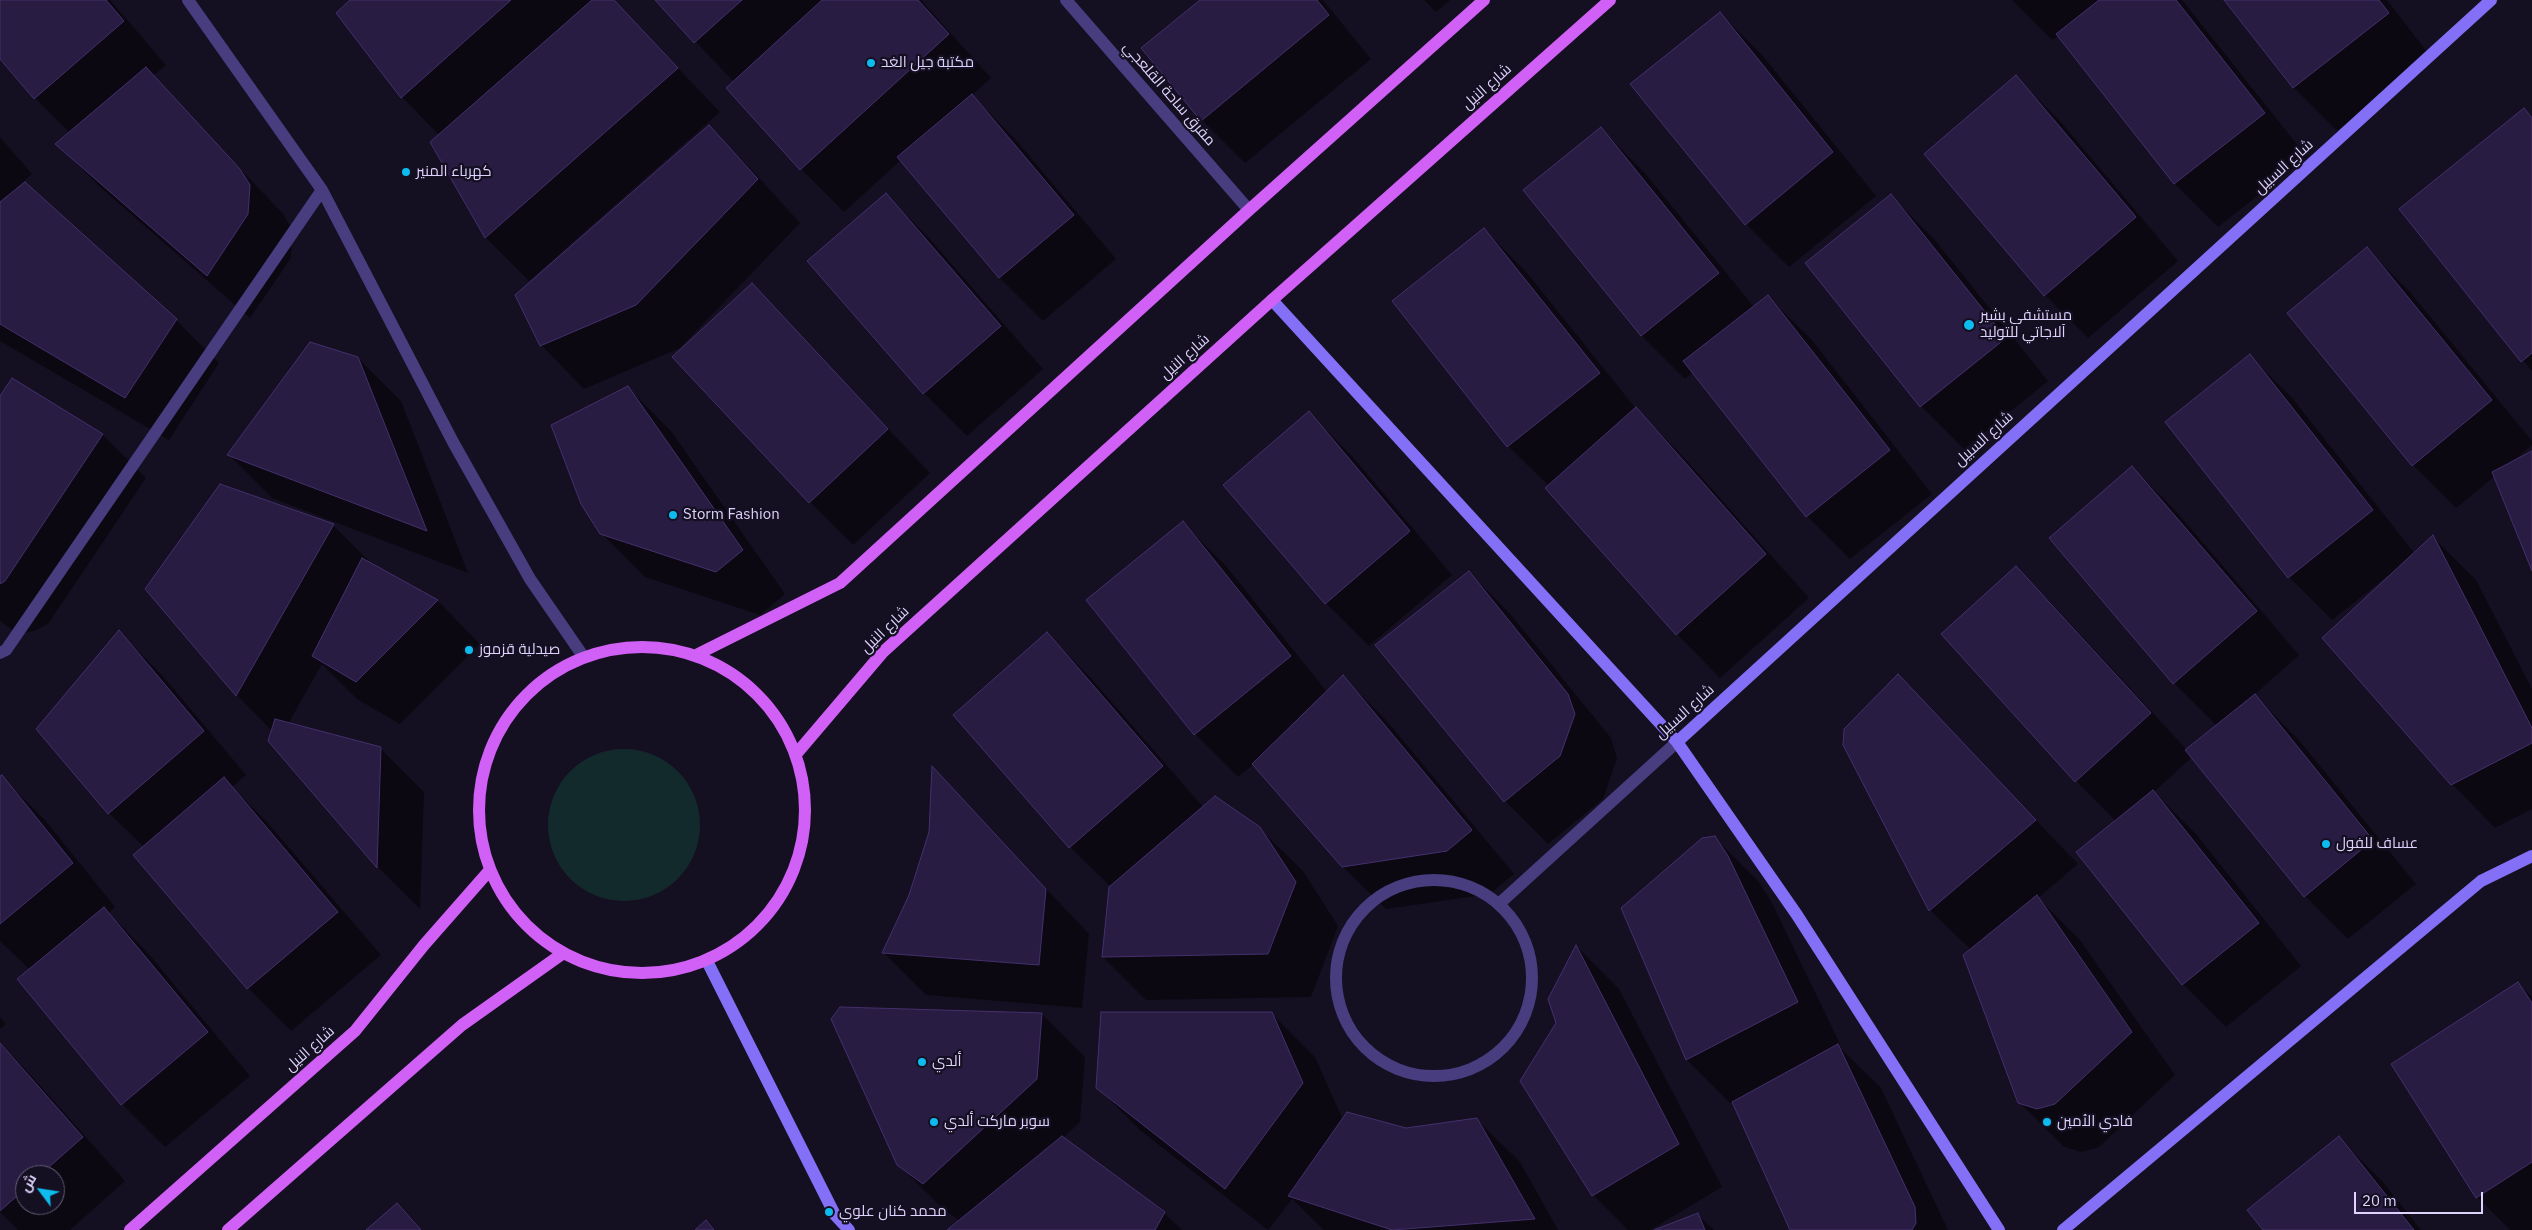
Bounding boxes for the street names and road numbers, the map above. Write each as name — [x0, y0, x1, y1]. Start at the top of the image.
street label: مفرق ساحة القلعجي — [1119, 38, 1219, 150]
street label: شارع النيل — [1459, 60, 1515, 114]
street label: شارع السبيل — [2251, 136, 2317, 198]
street label: شارع النيل — [1157, 330, 1213, 384]
street label: شارع السبيل — [1951, 408, 2017, 470]
street label: شارع النيل — [857, 603, 913, 657]
street label: شارع السبيل — [1652, 681, 1718, 743]
street label: شارع النيل — [282, 1022, 338, 1076]

